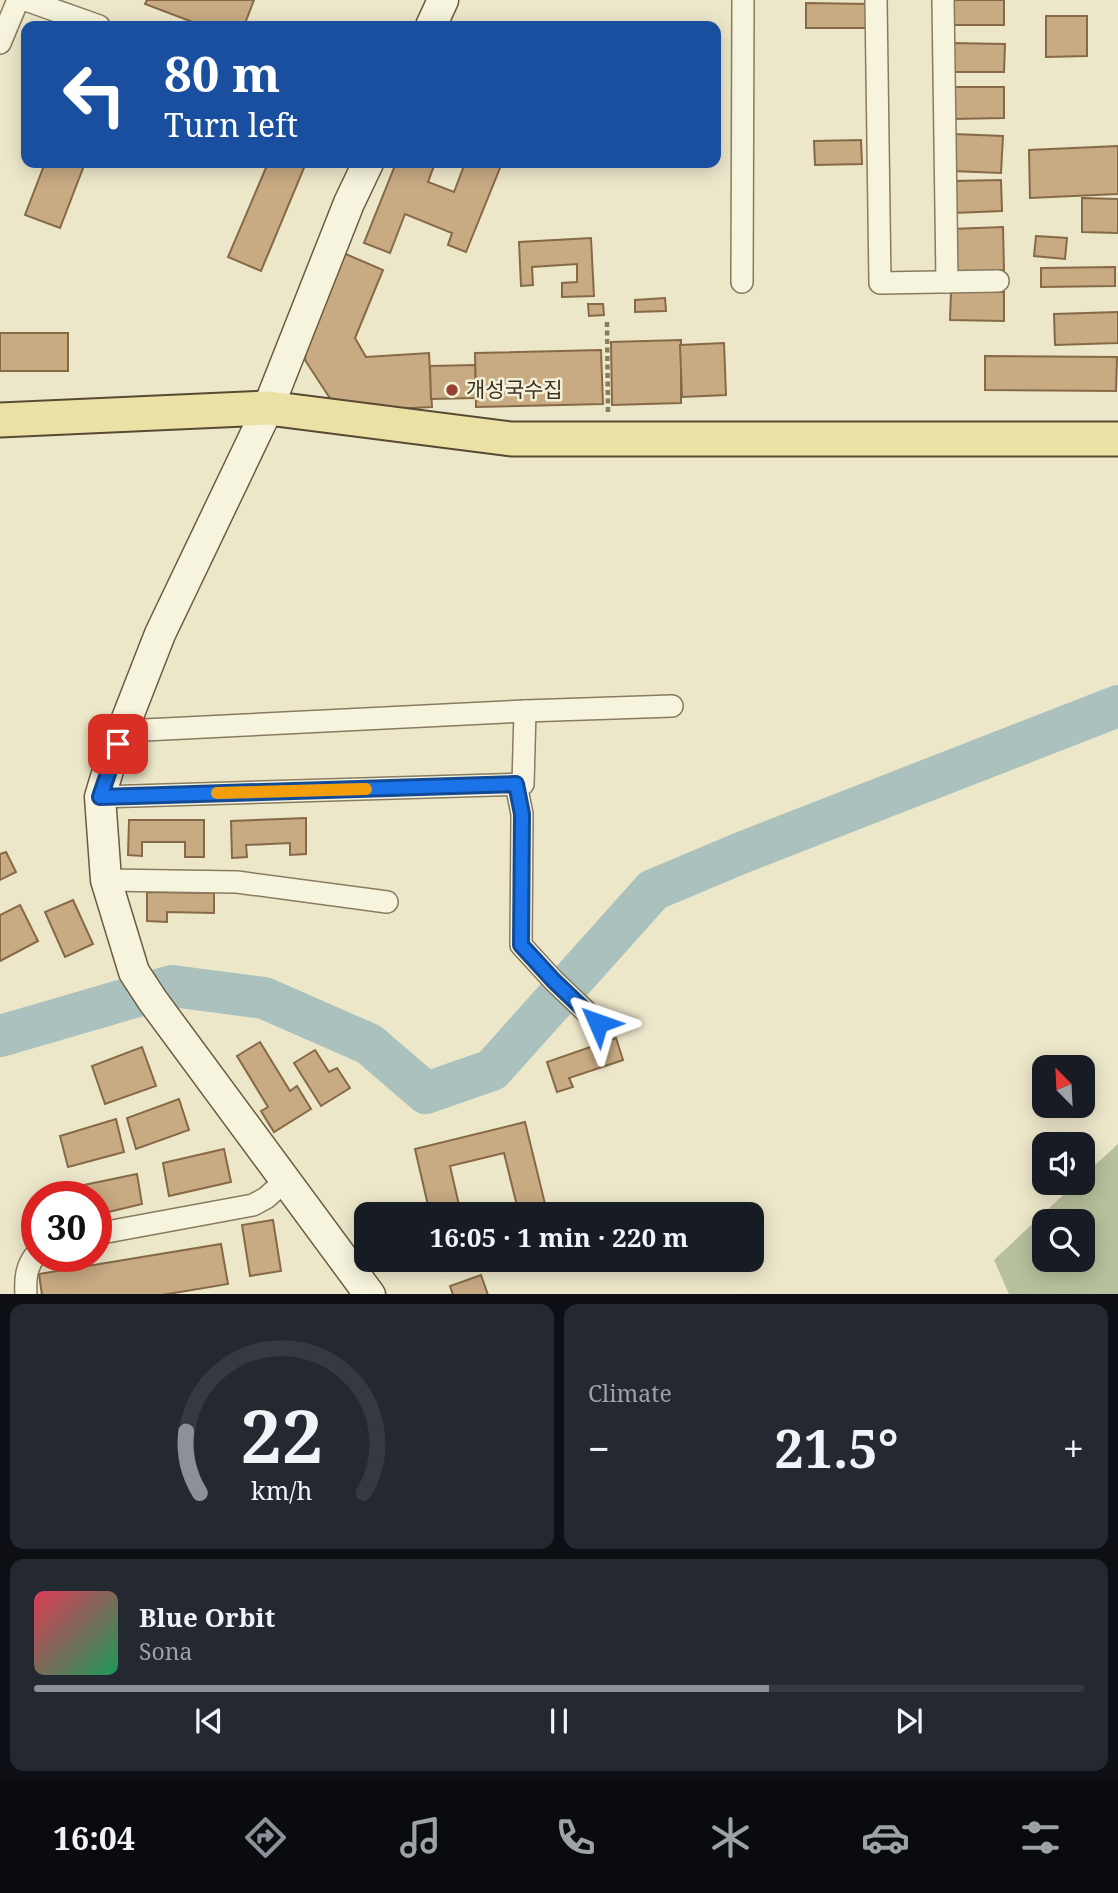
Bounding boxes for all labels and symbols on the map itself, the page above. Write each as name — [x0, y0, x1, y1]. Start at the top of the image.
place label: 개성국수집 — [466, 375, 563, 403]
marker: 개성국수집 — [444, 382, 460, 398]
pin — [88, 714, 148, 774]
position arrow — [561, 986, 635, 1060]
north arrow — [1032, 1055, 1096, 1118]
speed limit sign: 30 — [21, 1181, 112, 1272]

